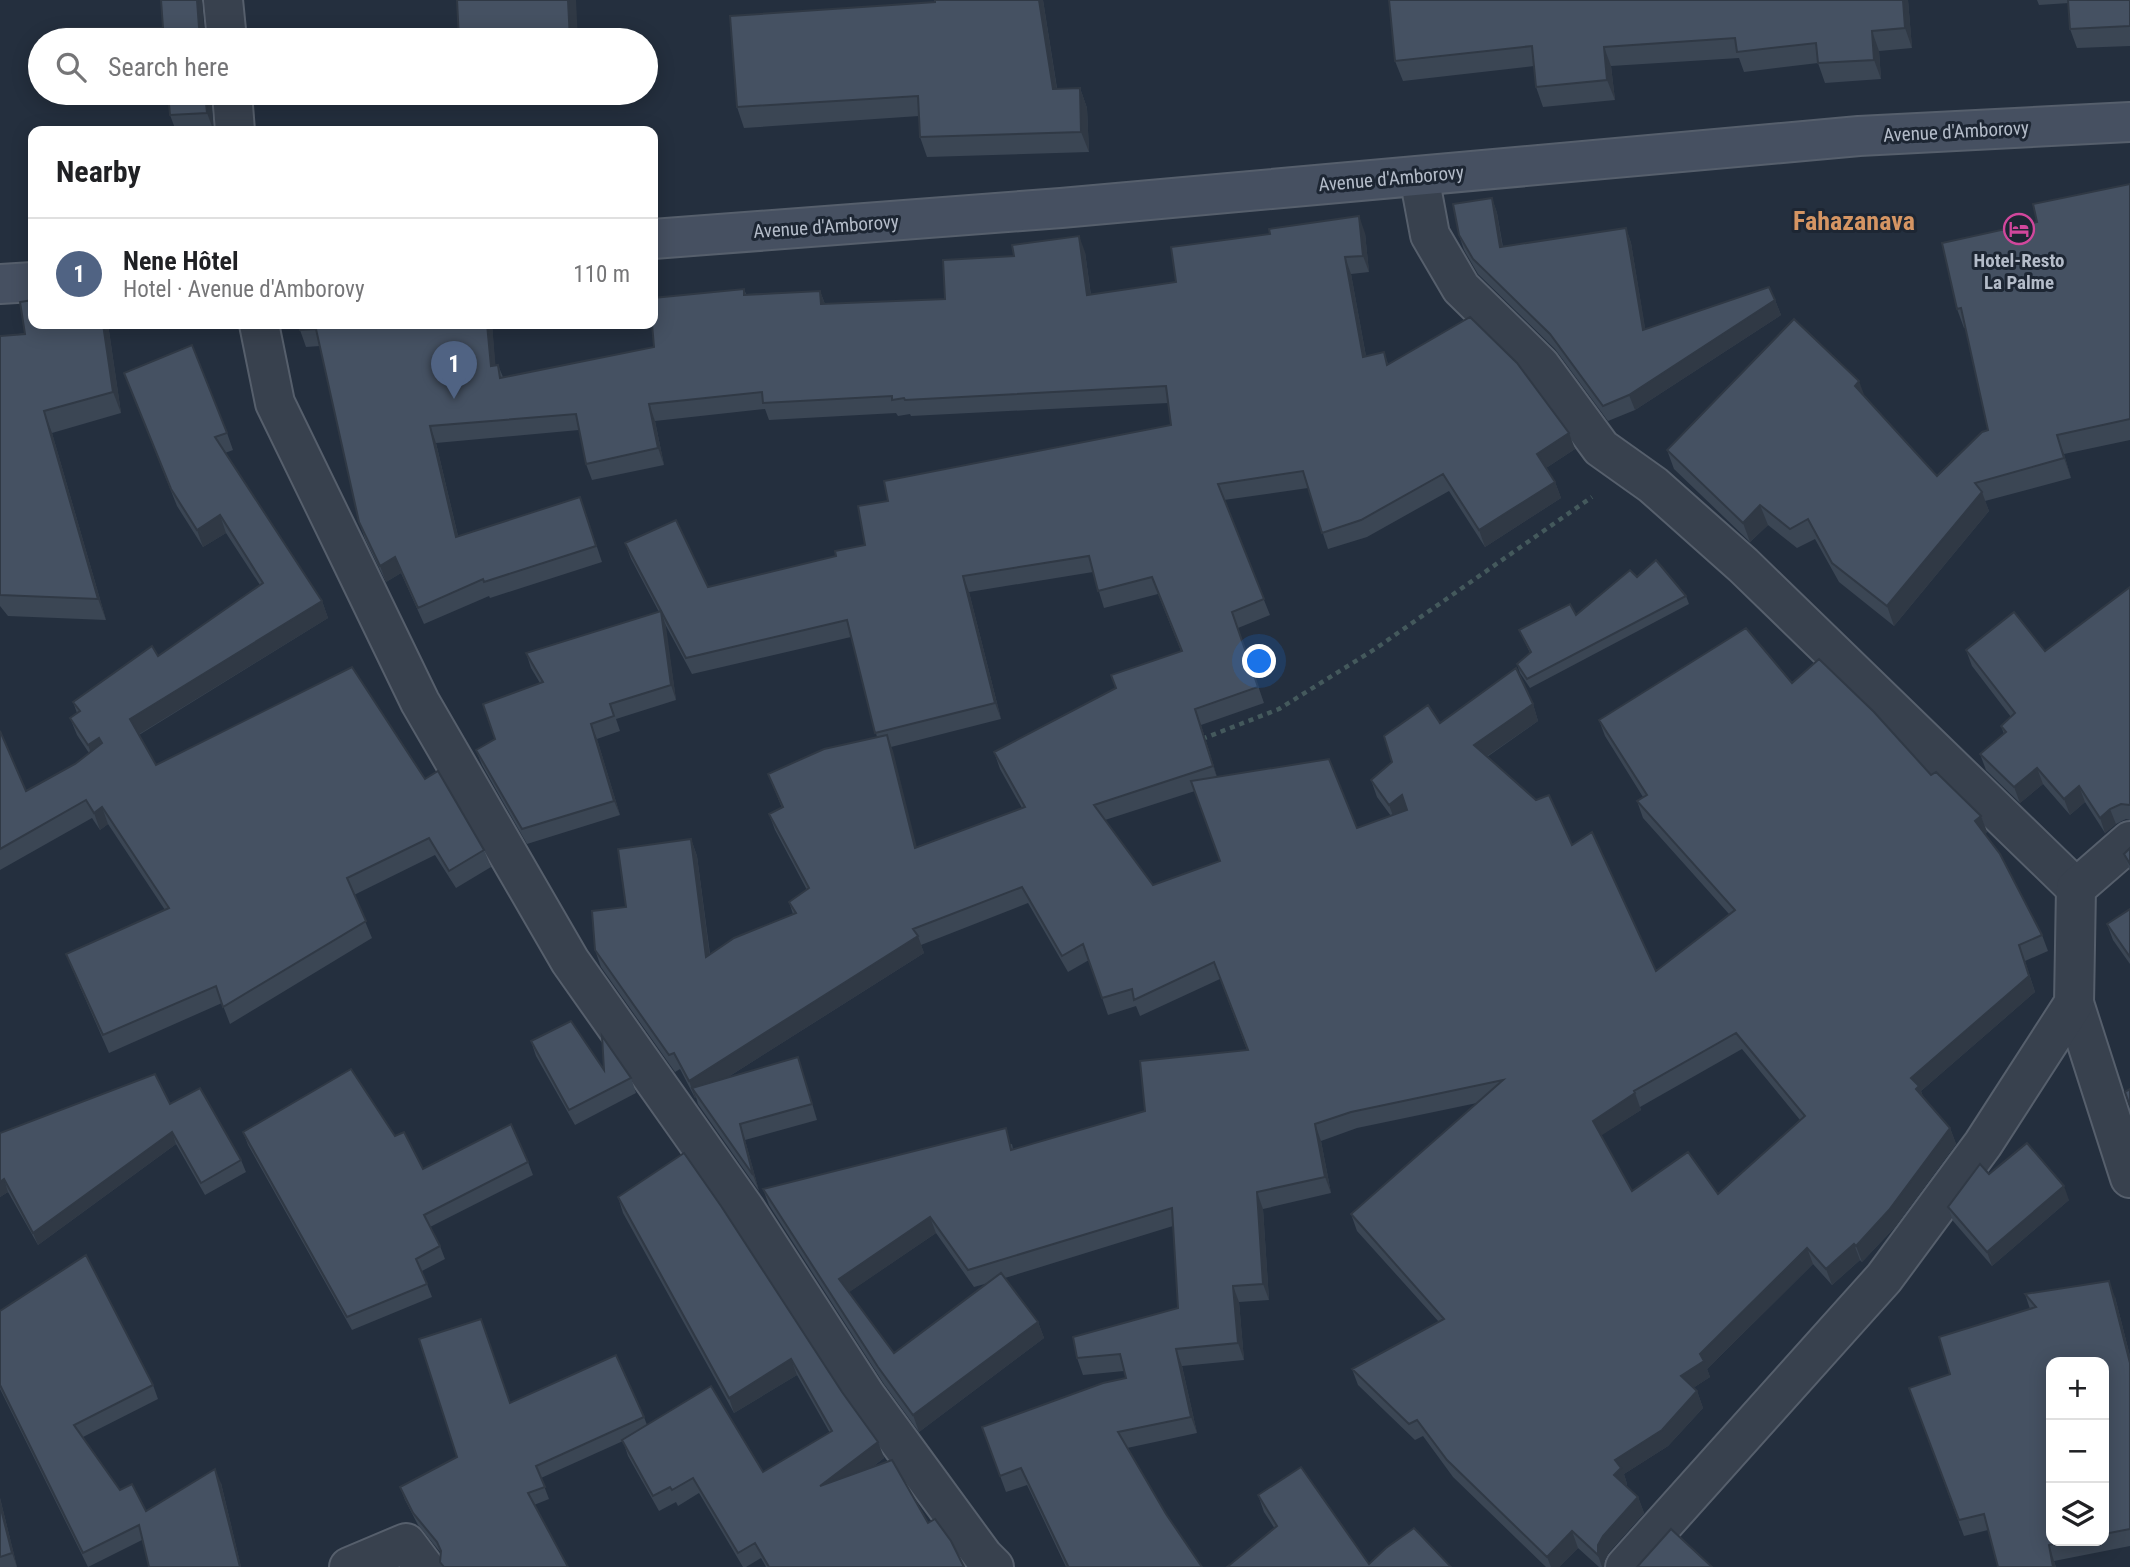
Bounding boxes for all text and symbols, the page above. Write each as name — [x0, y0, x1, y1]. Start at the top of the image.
search box — [28, 28, 658, 105]
icon: search — [52, 48, 90, 86]
text: Search here — [108, 52, 229, 82]
street label: Avenue d'Amborovy — [1883, 116, 2030, 147]
text: Nearby — [56, 154, 141, 189]
street label: Avenue d'Amborovy — [1317, 161, 1465, 196]
district label: Fahazanava — [1793, 206, 1915, 236]
street label: Avenue d'Amborovy — [752, 210, 900, 243]
hotel icon: Hotel-Resto La Palme — [2002, 212, 2036, 246]
text: Nene Hôtel — [123, 246, 238, 276]
place label: Hotel-Resto La Palme — [1974, 249, 2064, 294]
text: 1 — [73, 261, 85, 288]
text: 110 m — [573, 261, 630, 288]
text: Hotel · Avenue d'Amborovy — [123, 276, 364, 303]
pin: 1 — [431, 341, 477, 399]
your location — [1242, 644, 1276, 678]
map controls — [2046, 1357, 2109, 1546]
button: + — [2046, 1357, 2109, 1420]
button: − — [2046, 1420, 2109, 1483]
button: layers — [2046, 1483, 2109, 1546]

